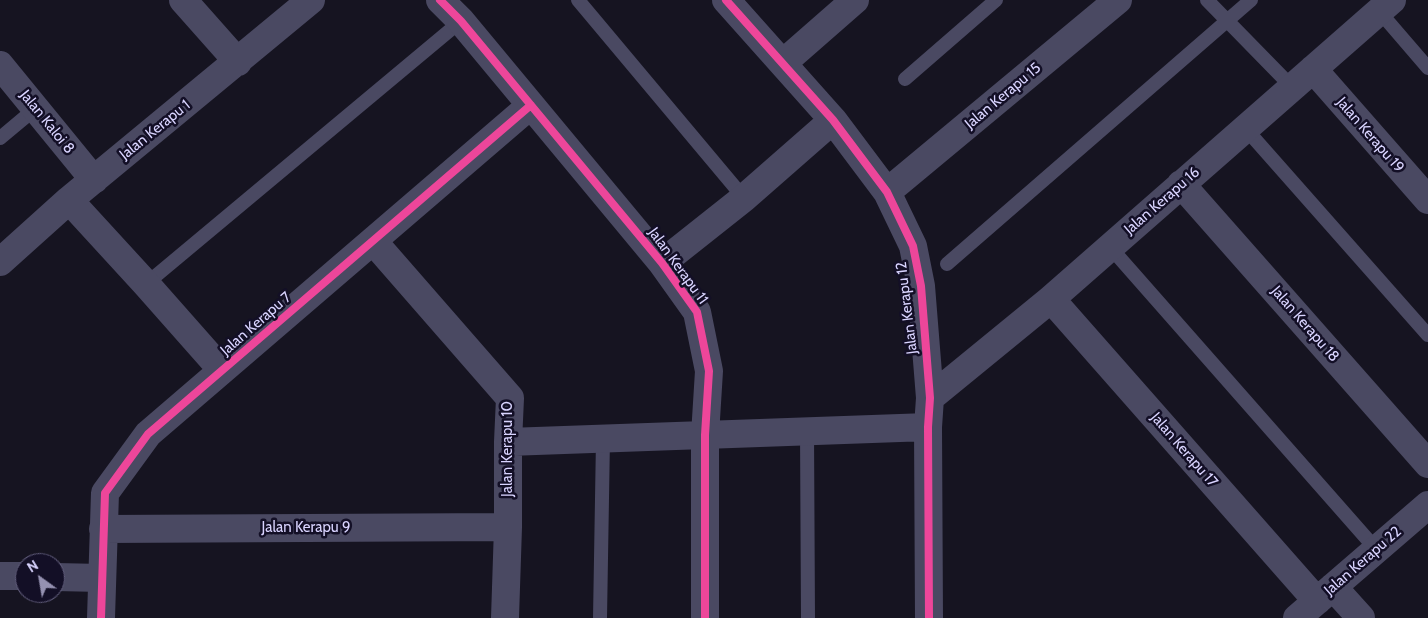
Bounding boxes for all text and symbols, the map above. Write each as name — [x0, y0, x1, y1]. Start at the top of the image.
street label: Jalan Kerapu 15 — [961, 59, 1045, 133]
street label: Jalan Kaloi 8 — [16, 87, 78, 157]
street label: Jalan Kerapu 19 — [1332, 94, 1408, 176]
street label: Jalan Kerapu 1 — [116, 96, 194, 164]
street label: Jalan Kerapu 16 — [1121, 163, 1203, 239]
street label: Jalan Kerapu 11 — [644, 224, 712, 308]
street label: Jalan Kerapu 12 — [892, 261, 922, 355]
street label: Jalan Kerapu 18 — [1267, 282, 1343, 366]
street label: Jalan Kerapu 7 — [217, 288, 295, 360]
street label: Jalan Kerapu 10 — [499, 401, 517, 497]
street label: Jalan Kerapu 17 — [1147, 409, 1221, 491]
street label: Jalan Kerapu 9 — [262, 519, 350, 537]
street label: Jalan Kerapu 22 — [1321, 523, 1405, 599]
north arrow — [15, 553, 65, 603]
text: N — [24, 556, 42, 576]

